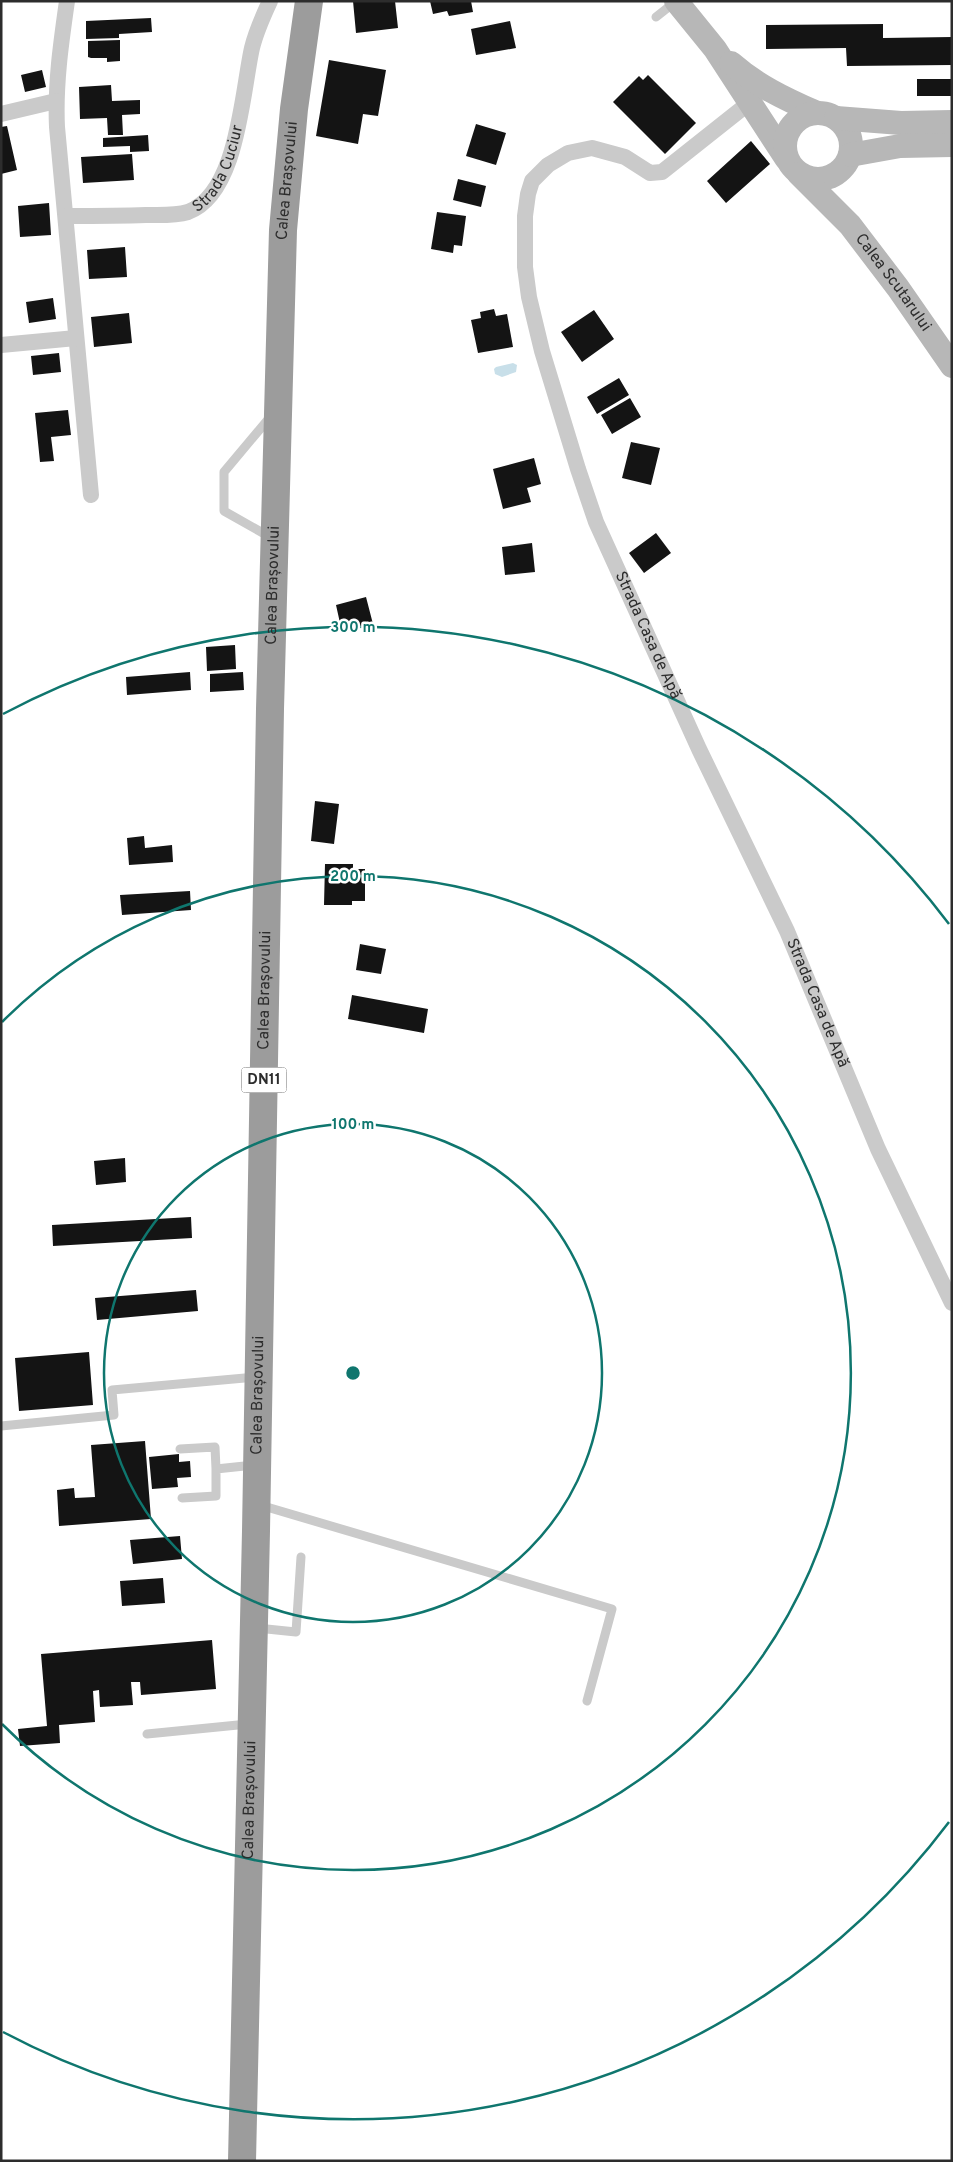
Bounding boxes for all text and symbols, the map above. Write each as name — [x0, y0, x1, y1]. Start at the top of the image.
street label: Calea Brașovului — [273, 120, 303, 240]
street label: Strada Cuciur — [189, 123, 248, 218]
street label: Calea Scutarului — [850, 230, 935, 336]
street label: Calea Brașovului — [262, 525, 285, 645]
street label: Strada Casa de Apă — [610, 569, 685, 702]
text: 300 m — [330, 619, 376, 638]
text: 200 m — [330, 868, 376, 887]
street label: Calea Brașovului — [254, 930, 276, 1050]
street label: Strada Casa de Apă — [781, 936, 853, 1071]
road number: DN11 — [242, 1068, 286, 1092]
text: 100 m — [332, 1116, 374, 1135]
street label: Calea Brașovului — [247, 1335, 269, 1455]
centre of rings — [344, 1364, 362, 1382]
street label: Calea Brașovului — [239, 1740, 261, 1860]

